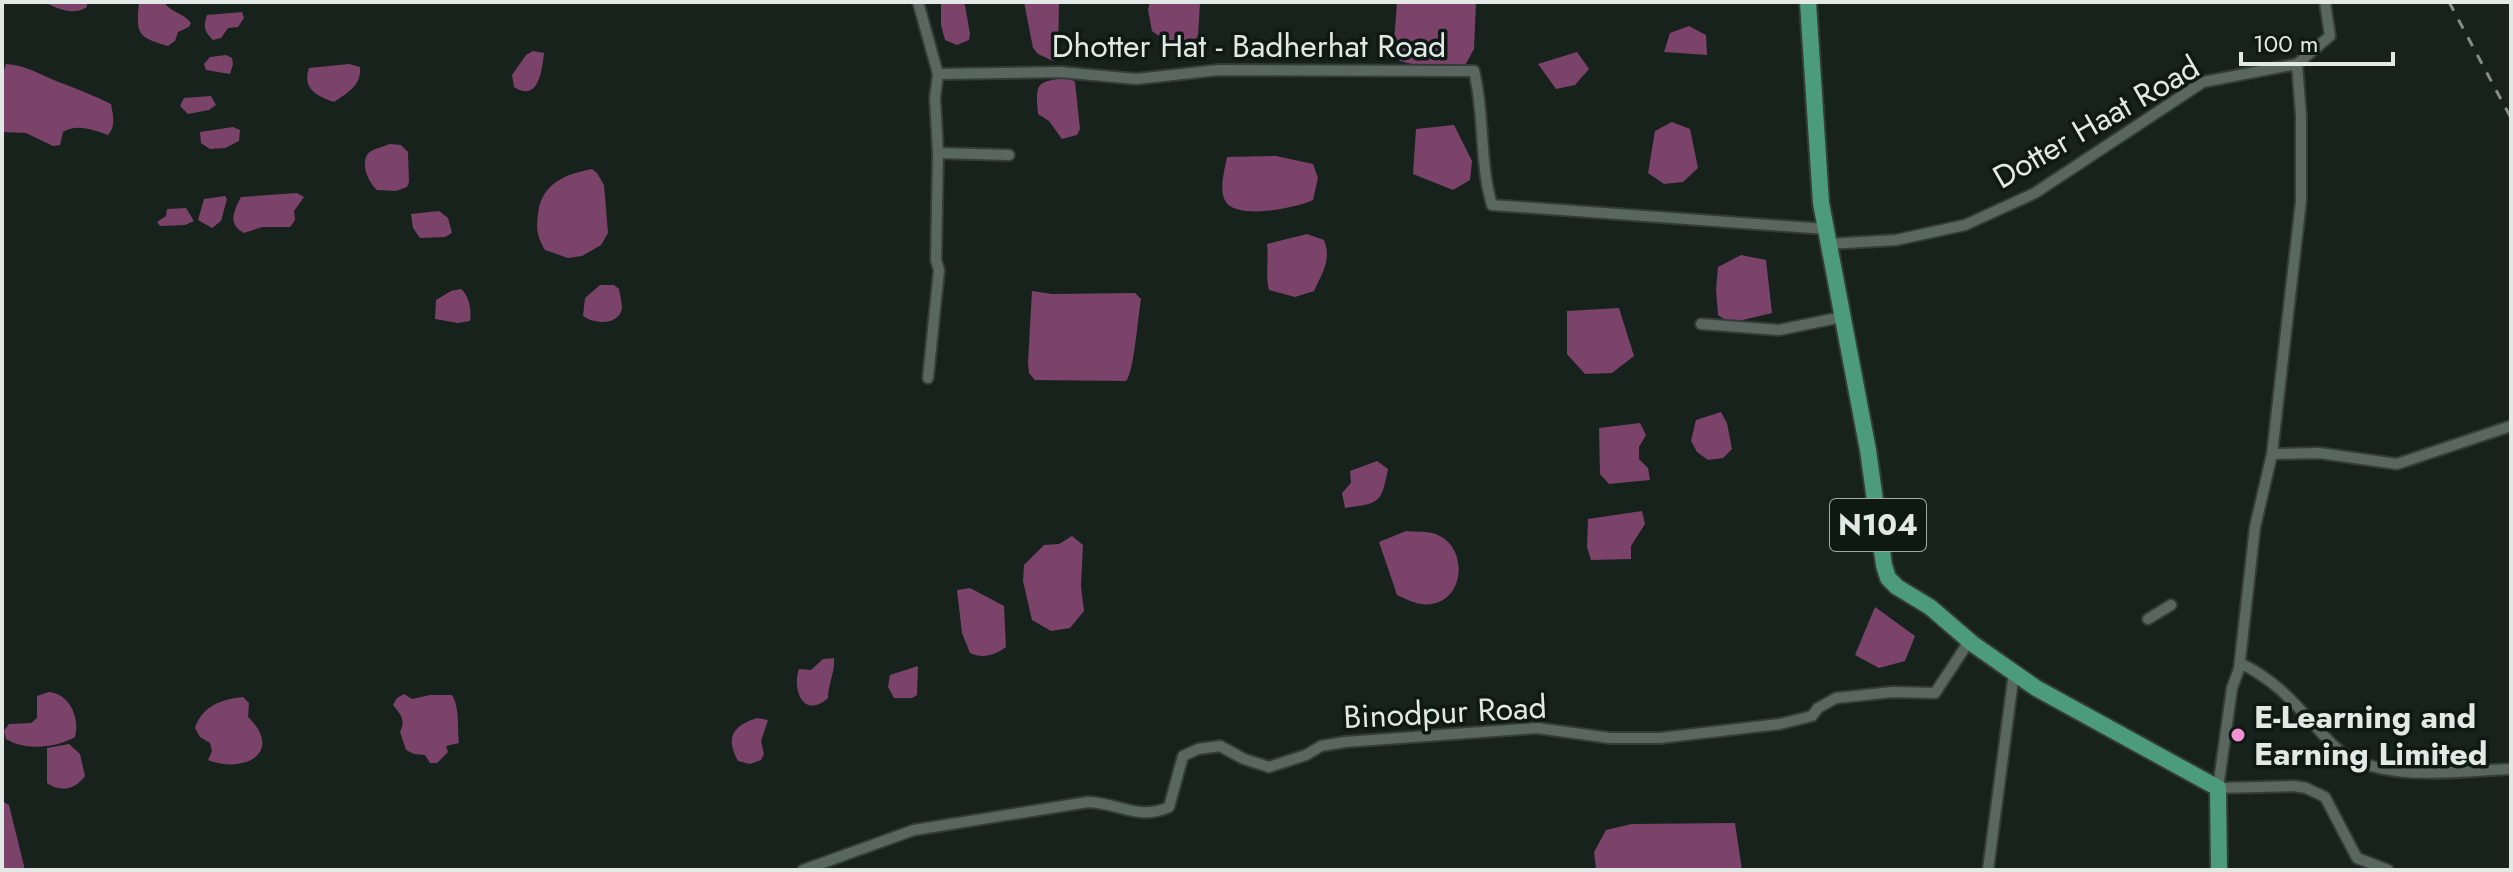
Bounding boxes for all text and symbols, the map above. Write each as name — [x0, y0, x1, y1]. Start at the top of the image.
scale bar — [2241, 16, 2393, 66]
street label: Dhotter Hat - Badherhat Road — [1052, 23, 1446, 69]
text: 100 m — [2253, 26, 2319, 61]
street label: Dotter Haat Road — [1984, 44, 2208, 200]
road number: N104 — [1830, 499, 1926, 551]
street label: Binodpur Road — [1342, 684, 1548, 740]
place label: E-Learning and Earning Limited — [2254, 694, 2488, 777]
marker: E-Learning and Earning Limited — [2229, 726, 2247, 744]

